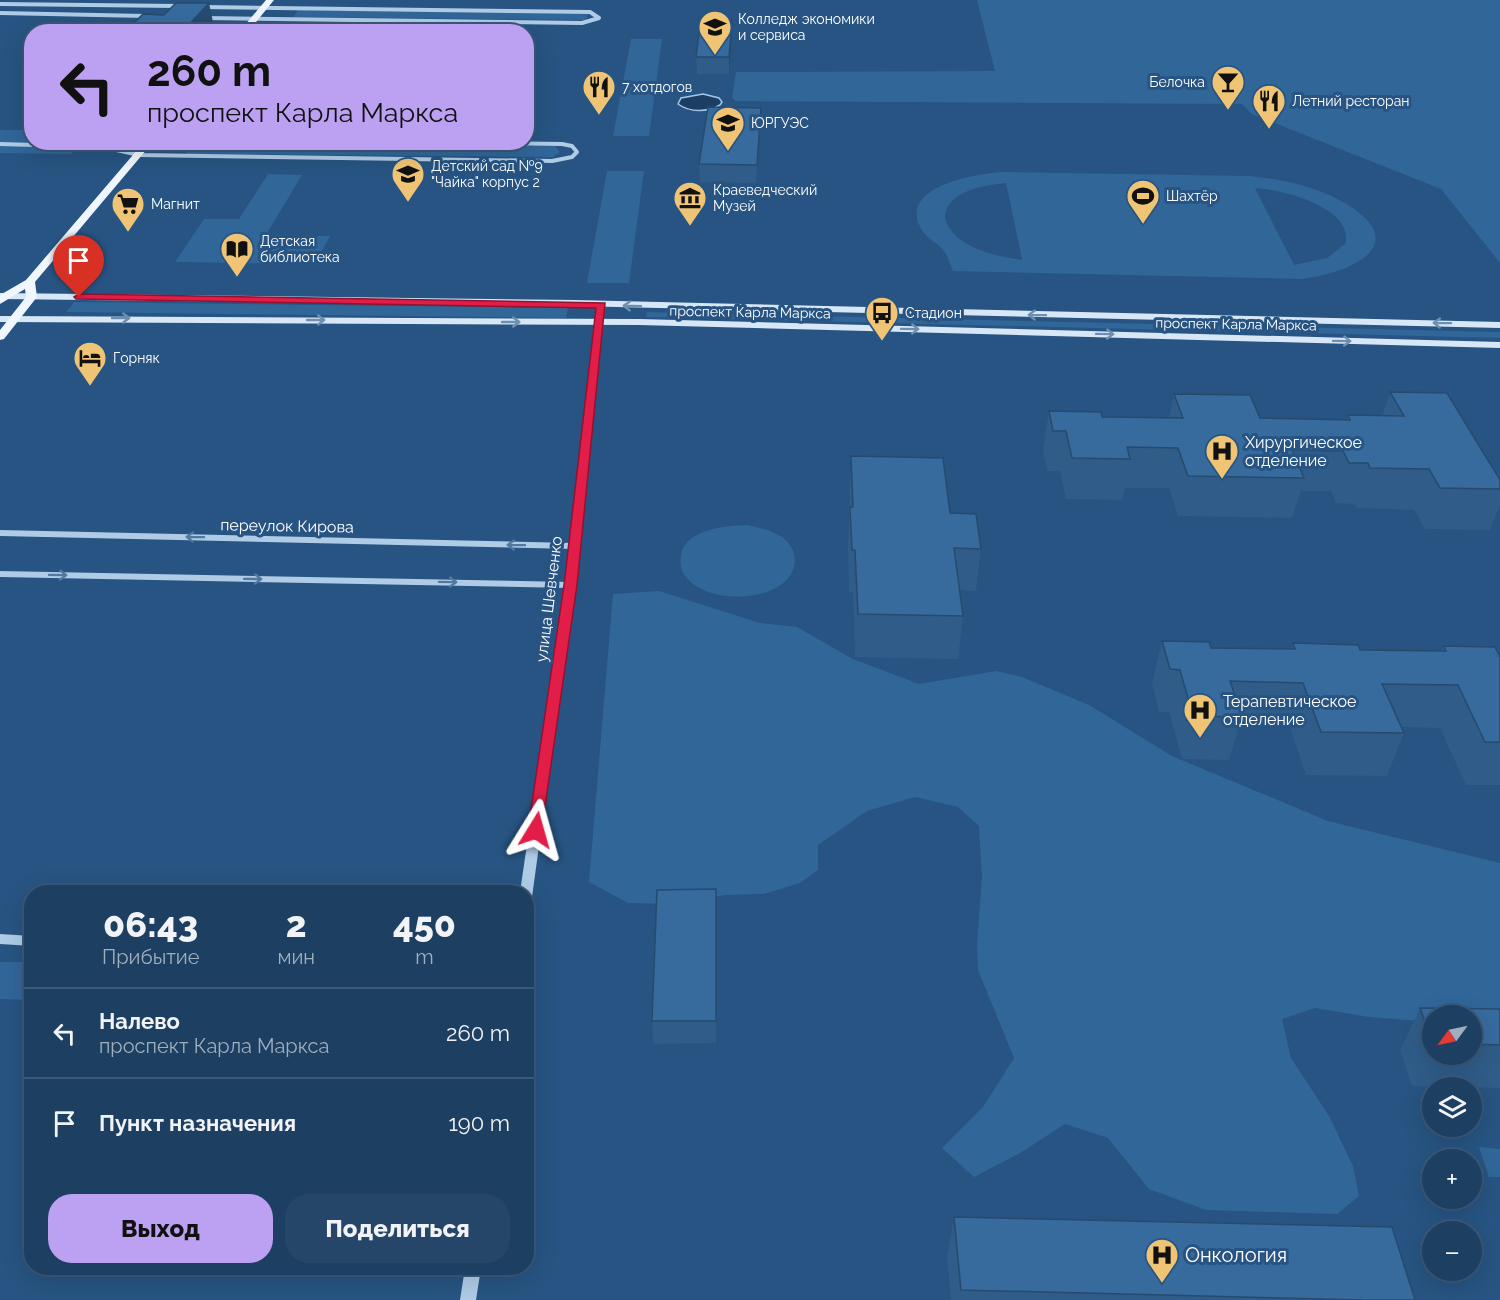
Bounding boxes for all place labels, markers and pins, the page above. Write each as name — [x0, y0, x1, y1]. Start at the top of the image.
school or university icon: Колледж экономики и сервиса — [697, 9, 733, 56]
place label: Колледж экономики и сервиса — [738, 11, 875, 43]
bar icon: Белочка — [1210, 64, 1246, 111]
restaurant icon: 7 хотдогов — [581, 69, 617, 116]
place label: Белочка — [1149, 74, 1205, 90]
place label: 7 хотдогов — [622, 79, 692, 95]
restaurant icon: Летний ресторан — [1251, 83, 1287, 130]
place label: Летний ресторан — [1292, 93, 1409, 109]
school or university icon: ЮРГУЭС — [710, 105, 746, 152]
place label: ЮРГУЭС — [751, 115, 809, 131]
school or university icon: Детский сад №9 "Чайка" корпус 2 — [390, 156, 426, 203]
place label: Детский сад №9 "Чайка" корпус 2 — [431, 158, 543, 190]
sports icon: Шахтёр — [1125, 178, 1161, 225]
museum icon: Краеведческий Музей — [672, 180, 708, 227]
place label: Краеведческий Музей — [713, 182, 817, 214]
supermarket icon: Магнит — [110, 186, 146, 233]
place label: Шахтёр — [1166, 188, 1218, 204]
place label: Магнит — [151, 196, 200, 212]
library icon: Детская библиотека — [219, 231, 255, 278]
place label: Детская библиотека — [260, 233, 340, 265]
pin — [53, 235, 104, 297]
bus stop icon: Стадион — [864, 295, 900, 342]
place label: Стадион — [905, 305, 962, 321]
hotel icon: Горняк — [72, 340, 108, 387]
place label: Горняк — [113, 350, 160, 366]
hospital icon: Хирургическое отделение — [1204, 433, 1240, 480]
place label: Хирургическое отделение — [1245, 433, 1362, 470]
hospital icon: Терапевтическое отделение — [1182, 692, 1218, 739]
place label: Терапевтическое отделение — [1223, 692, 1356, 729]
hospital icon: Онкология — [1144, 1237, 1180, 1284]
place label: Онкология — [1185, 1243, 1287, 1267]

